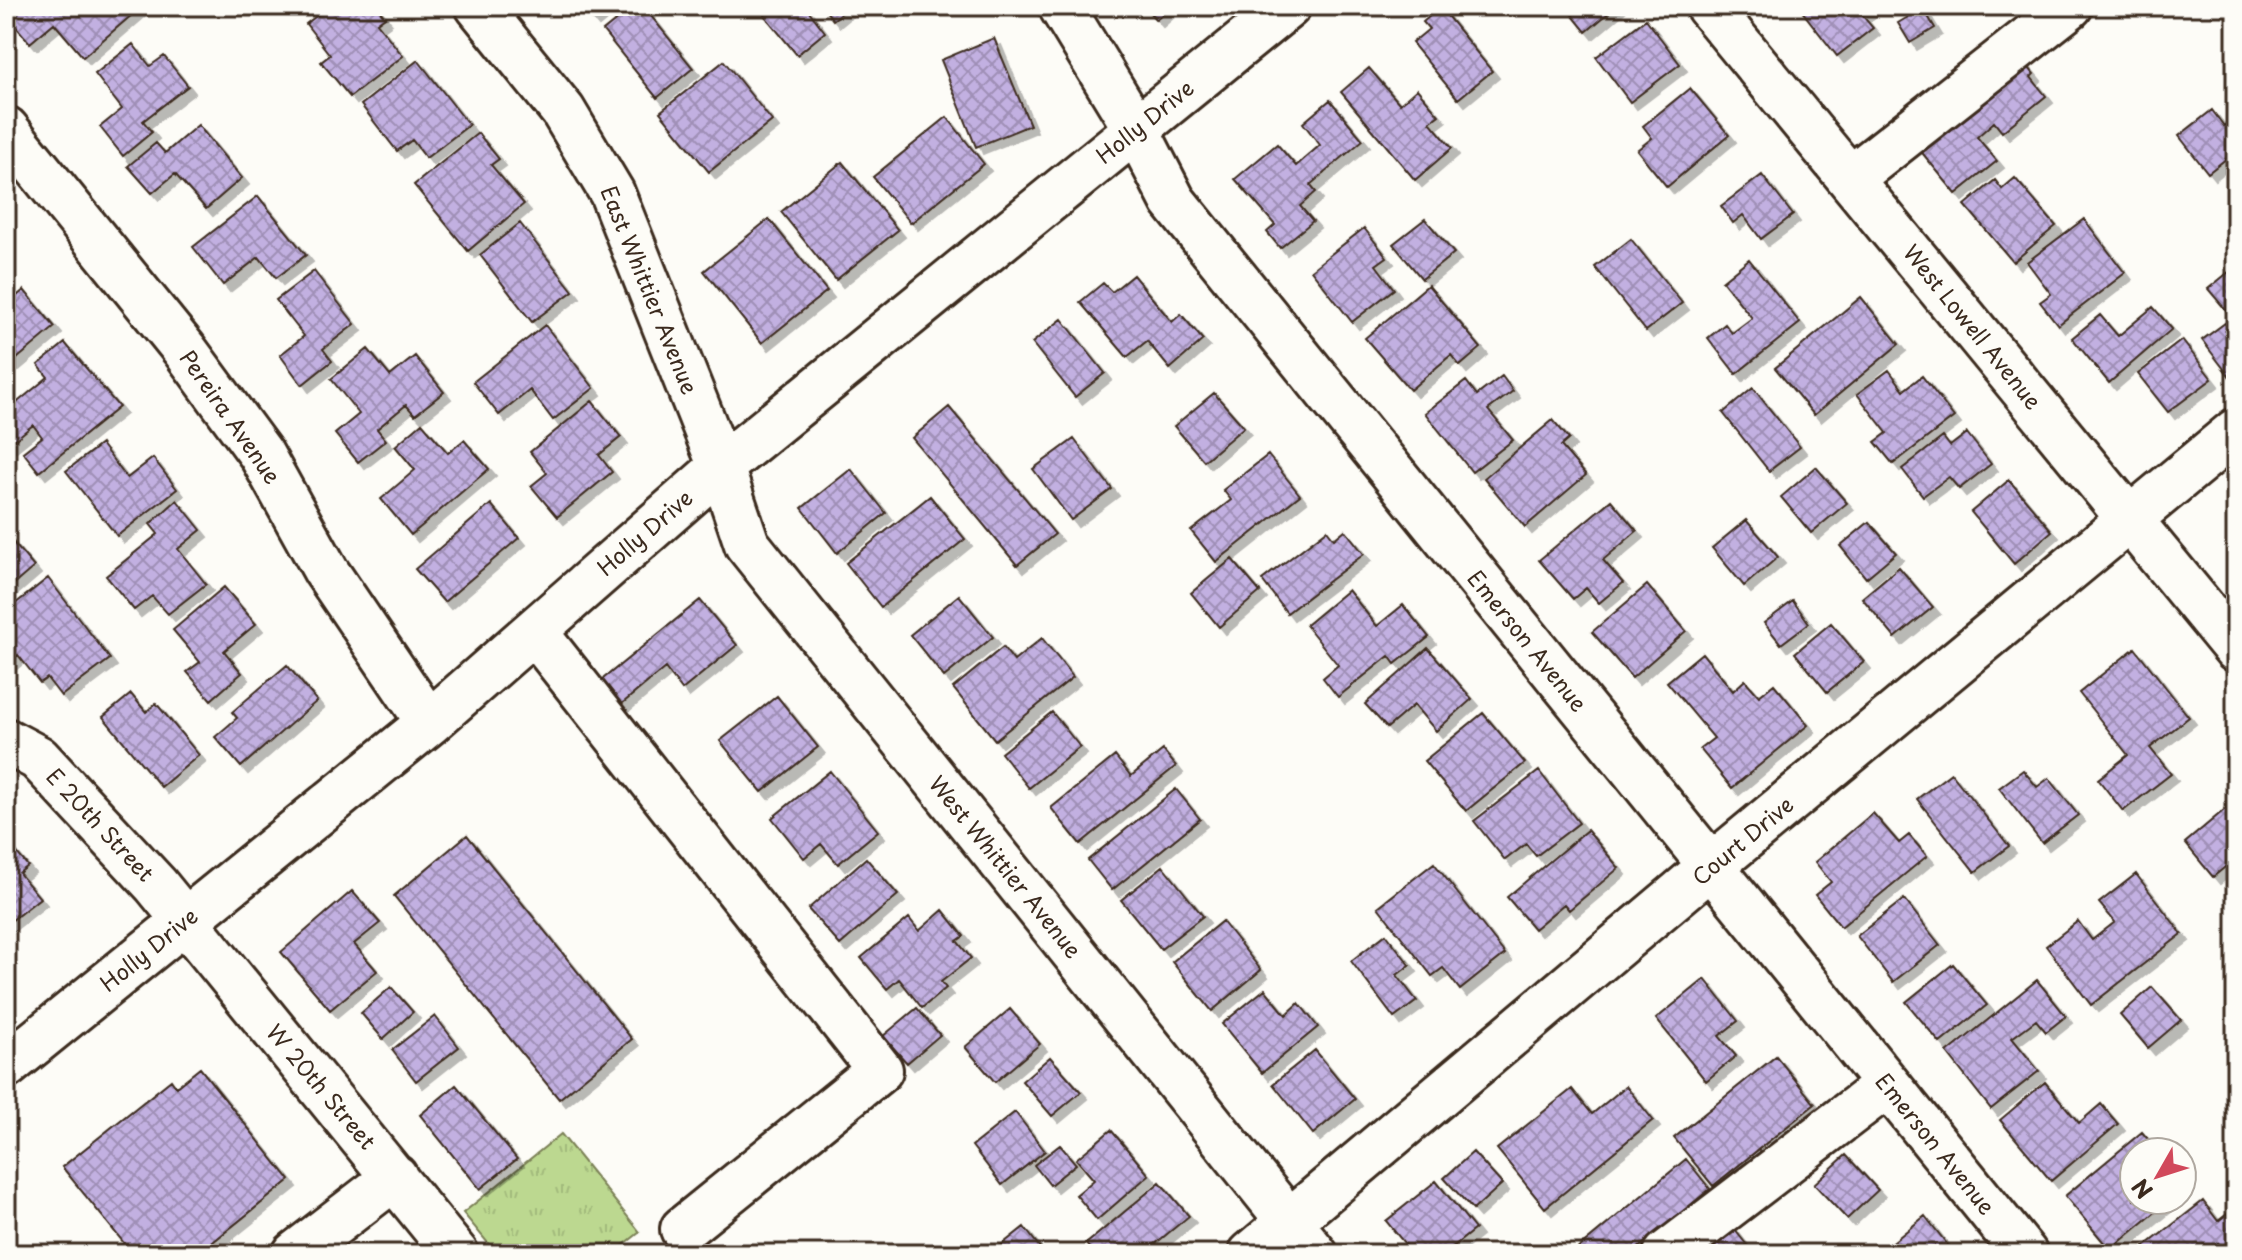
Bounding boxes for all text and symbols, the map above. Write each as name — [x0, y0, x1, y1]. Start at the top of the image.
street label: Holly Drive — [1088, 71, 1200, 171]
street label: East Whittier Avenue — [593, 180, 707, 399]
street label: West Lowell Avenue — [1896, 236, 2050, 416]
street label: Pereira Avenue — [173, 343, 290, 490]
street label: Holly Drive — [589, 481, 699, 583]
street label: Emerson Avenue — [1461, 562, 1596, 718]
street label: E 20th Street — [40, 760, 163, 888]
street label: West Whittier Avenue — [922, 768, 1090, 965]
street label: Court Drive — [1684, 787, 1800, 892]
street label: Holly Drive — [92, 899, 204, 999]
street label: W 20th Street — [260, 1016, 385, 1156]
street label: Emerson Avenue — [1869, 1065, 2004, 1221]
north arrow — [2118, 1136, 2198, 1216]
text: N — [2123, 1172, 2160, 1207]

